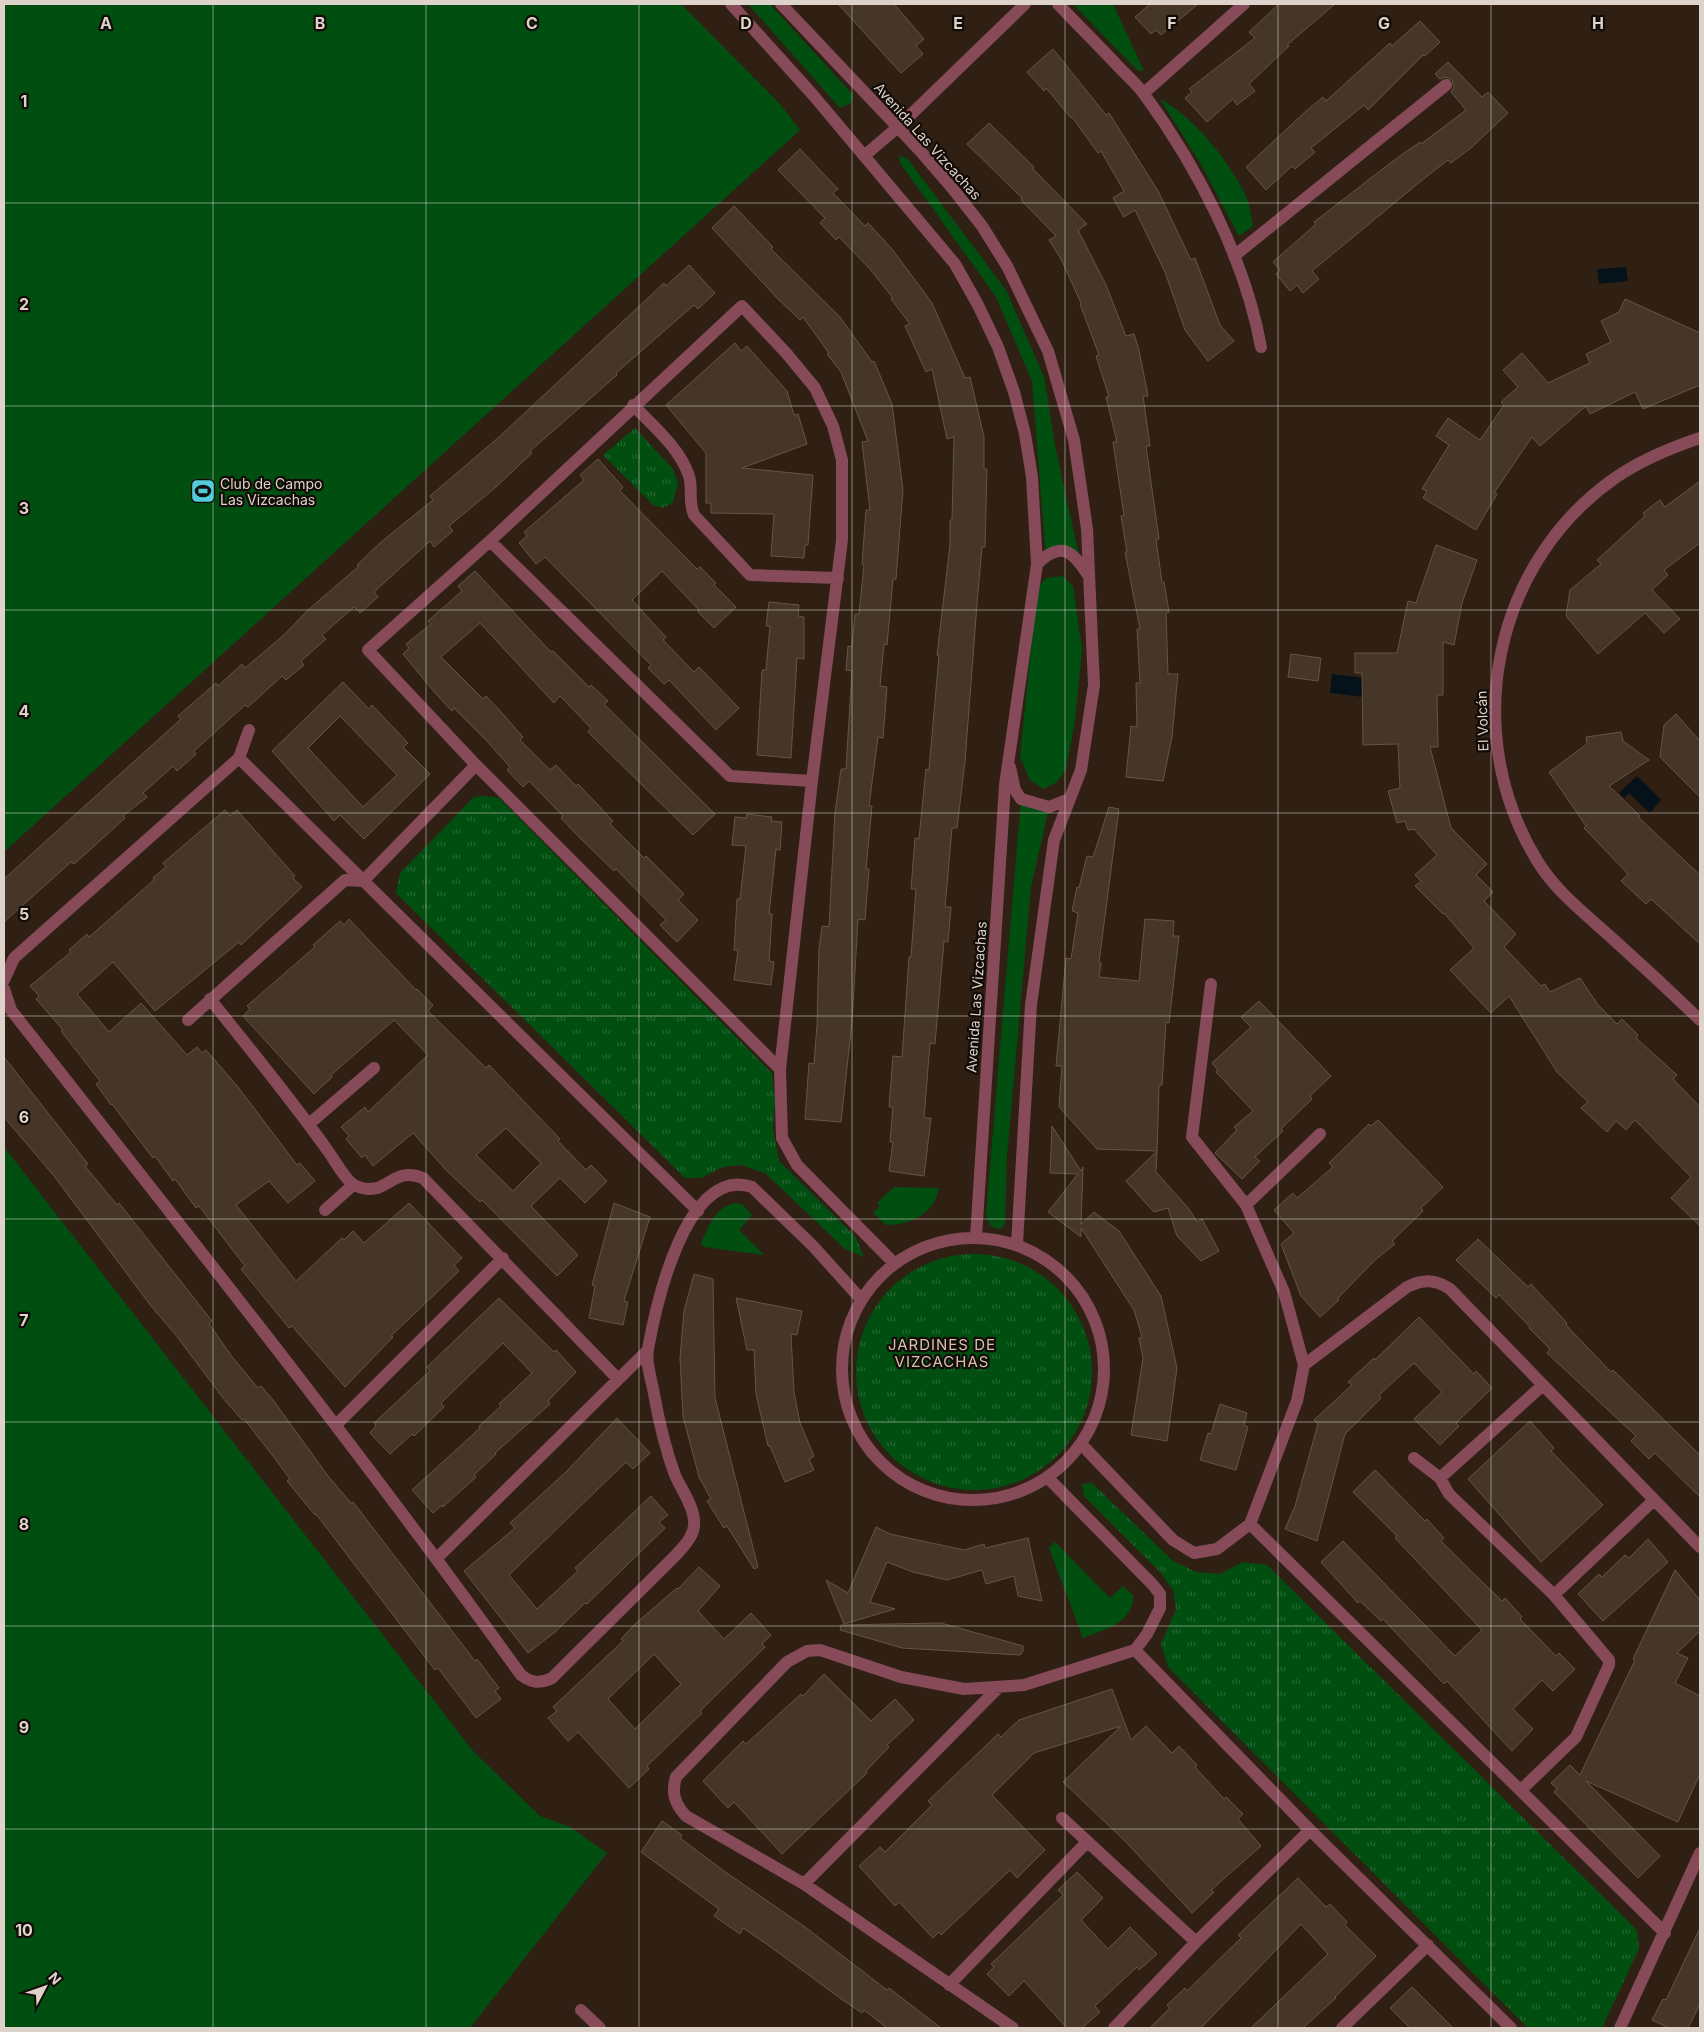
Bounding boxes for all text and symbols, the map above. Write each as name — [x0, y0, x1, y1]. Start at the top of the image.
text: A — [100, 13, 112, 33]
text: B — [315, 13, 325, 33]
text: C — [526, 13, 538, 33]
text: D — [740, 13, 752, 33]
text: E — [953, 13, 963, 33]
text: F — [1167, 13, 1177, 33]
text: G — [1378, 13, 1390, 33]
text: H — [1592, 13, 1604, 33]
street label: Avenida Las Vizcachas — [871, 79, 985, 203]
text: 1 — [21, 91, 27, 111]
text: 2 — [19, 294, 29, 314]
place label: Club de Campo Las Vizcachas — [220, 475, 322, 508]
sports icon: Club de Campo Las Vizcachas — [190, 478, 216, 504]
text: 3 — [19, 498, 29, 518]
street label: El Volcán — [1472, 690, 1492, 752]
text: 4 — [19, 701, 30, 721]
text: 5 — [19, 904, 29, 924]
street label: Avenida Las Vizcachas — [962, 921, 990, 1073]
text: 6 — [19, 1107, 29, 1127]
text: 7 — [19, 1310, 29, 1330]
district label: JARDINES DE VIZCACHAS — [888, 1335, 996, 1371]
text: 8 — [19, 1514, 29, 1534]
text: 9 — [19, 1717, 29, 1737]
text: 10 — [15, 1920, 33, 1940]
north arrow — [20, 1962, 70, 2012]
text: N — [45, 1969, 65, 1988]

